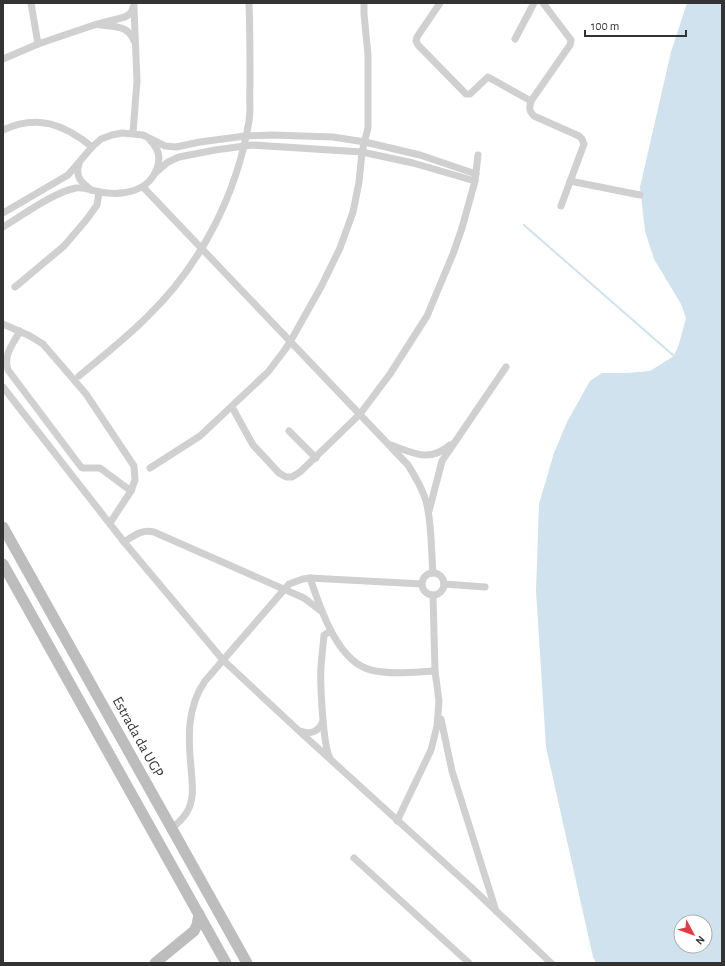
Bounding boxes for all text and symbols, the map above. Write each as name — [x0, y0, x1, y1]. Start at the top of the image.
scale bar — [585, 12, 686, 38]
text: 100 m — [591, 20, 619, 32]
street label: Estrada da UGP — [110, 694, 166, 780]
north arrow — [673, 914, 713, 954]
text: N — [694, 934, 707, 947]

